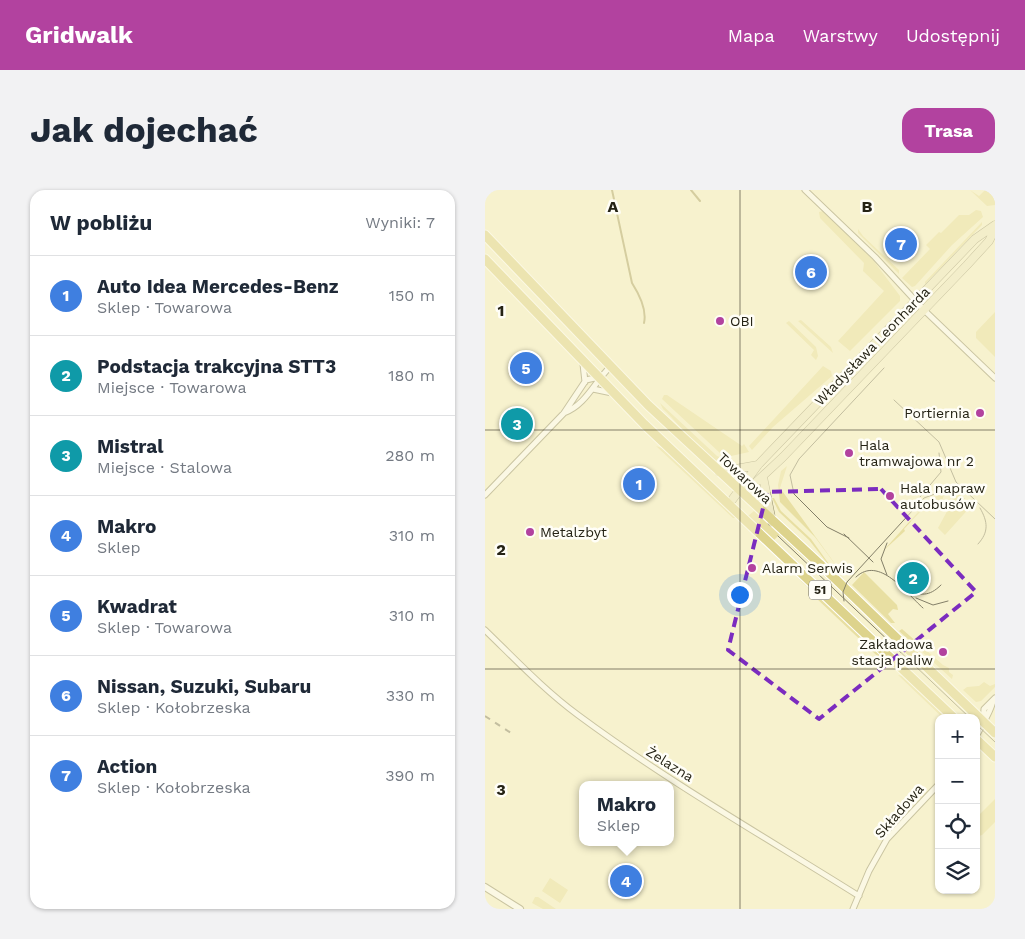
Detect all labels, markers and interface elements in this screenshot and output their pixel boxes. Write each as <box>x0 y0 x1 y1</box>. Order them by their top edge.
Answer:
text: Gridwalk <box>25 21 133 49</box>
text: Mapa <box>728 25 775 46</box>
text: Warstwy <box>803 25 878 46</box>
text: Udostępnij <box>906 25 1000 46</box>
button: Trasa <box>902 108 995 153</box>
text: Jak dojechać <box>30 109 258 151</box>
text: A <box>608 197 619 216</box>
text: B <box>862 197 873 216</box>
text: W pobliżu <box>50 210 152 235</box>
text: Wyniki: 7 <box>365 213 435 232</box>
pin: 7 <box>885 225 917 263</box>
pin: 6 <box>795 253 827 291</box>
text: Auto Idea Mercedes-Benz <box>97 275 339 298</box>
street label: Władysława Leonharda <box>811 283 933 409</box>
text: 1 <box>63 286 69 305</box>
text: 150 m <box>389 286 435 305</box>
text: Sklep · Towarowa <box>97 298 232 317</box>
text: 1 <box>498 301 504 320</box>
place label: OBI <box>730 313 754 329</box>
marker: OBI <box>714 315 726 327</box>
pin: 5 <box>510 349 542 387</box>
text: Podstacja trakcyjna STT3 <box>97 355 336 378</box>
text: 2 <box>61 366 71 385</box>
text: 180 m <box>388 366 435 385</box>
text: Miejsce · Towarowa <box>97 378 247 397</box>
pin: 3 <box>501 405 533 443</box>
place label: Portiernia <box>904 405 970 421</box>
marker: Portiernia <box>974 407 986 419</box>
text: Mistral <box>97 435 164 458</box>
place label: Hala tramwajowa nr 2 <box>859 437 974 469</box>
text: 3 <box>61 446 71 465</box>
text: 280 m <box>385 446 435 465</box>
marker: Hala tramwajowa nr 2 <box>843 447 855 459</box>
street label: Towarowa <box>715 449 775 507</box>
text: Miejsce · Stalowa <box>97 458 232 477</box>
pin: 1 <box>623 465 655 503</box>
place label: Hala napraw autobusów <box>900 480 985 512</box>
marker: Hala napraw autobusów <box>884 490 896 502</box>
text: Makro <box>97 515 157 538</box>
place label: Metalzbyt <box>540 524 607 540</box>
text: 4 <box>61 526 71 545</box>
text: 310 m <box>389 526 435 545</box>
marker: Metalzbyt <box>524 526 536 538</box>
text: Sklep <box>97 538 141 557</box>
text: 2 <box>496 540 506 559</box>
pin: 2 <box>897 559 929 597</box>
place label: Alarm Serwis <box>762 560 853 576</box>
marker: Alarm Serwis <box>746 562 758 574</box>
road number: 51 <box>809 580 831 600</box>
your location <box>727 582 753 608</box>
text: Kwadrat <box>97 595 177 618</box>
text: 5 <box>61 606 71 625</box>
text: 310 m <box>389 606 435 625</box>
text: Sklep · Towarowa <box>97 618 232 637</box>
place label: Zakładowa stacja paliw <box>851 636 933 668</box>
marker: Zakładowa stacja paliw <box>937 646 949 658</box>
text: Nissan, Suzuki, Subaru <box>97 675 311 698</box>
text: 6 <box>61 686 71 705</box>
text: 330 m <box>386 686 435 705</box>
text: Sklep · Kołobrzeska <box>97 698 251 717</box>
map controls <box>935 714 980 894</box>
button: + <box>935 714 980 759</box>
street label: Żelazna <box>643 743 697 785</box>
text: Action <box>97 755 157 778</box>
button: − <box>935 759 980 804</box>
text: 7 <box>61 766 71 785</box>
text: 390 m <box>385 766 435 785</box>
text: Sklep · Kołobrzeska <box>97 778 251 797</box>
text: 3 <box>496 780 506 799</box>
popup <box>579 781 674 846</box>
street label: Składowa <box>871 781 927 841</box>
text: Makro <box>597 793 656 816</box>
button: locate <box>935 804 980 849</box>
text: Sklep <box>597 816 640 835</box>
button: layers <box>935 849 980 894</box>
pin: 4 <box>610 862 642 900</box>

